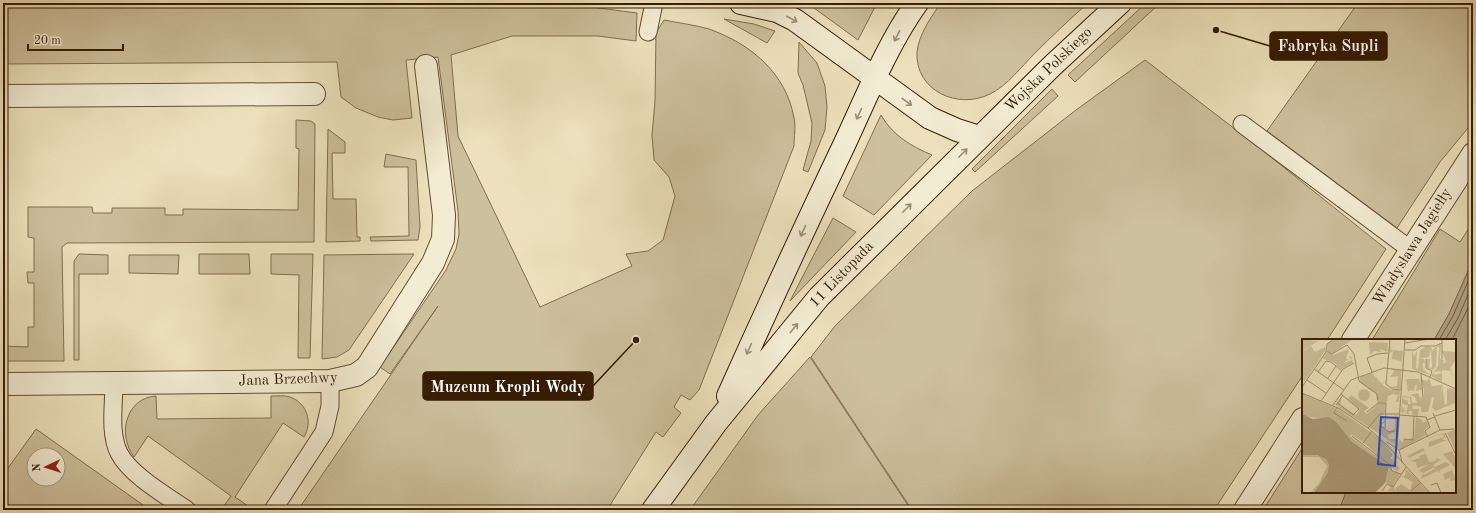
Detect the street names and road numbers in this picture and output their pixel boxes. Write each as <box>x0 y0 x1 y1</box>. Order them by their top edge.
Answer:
street label: Wojska Polskiego <box>1003 25 1095 115</box>
street label: Władysława Jagiełły <box>1371 186 1455 308</box>
street label: 11 Listopada <box>807 239 877 311</box>
street label: Jana Brzechwy <box>238 371 338 389</box>

